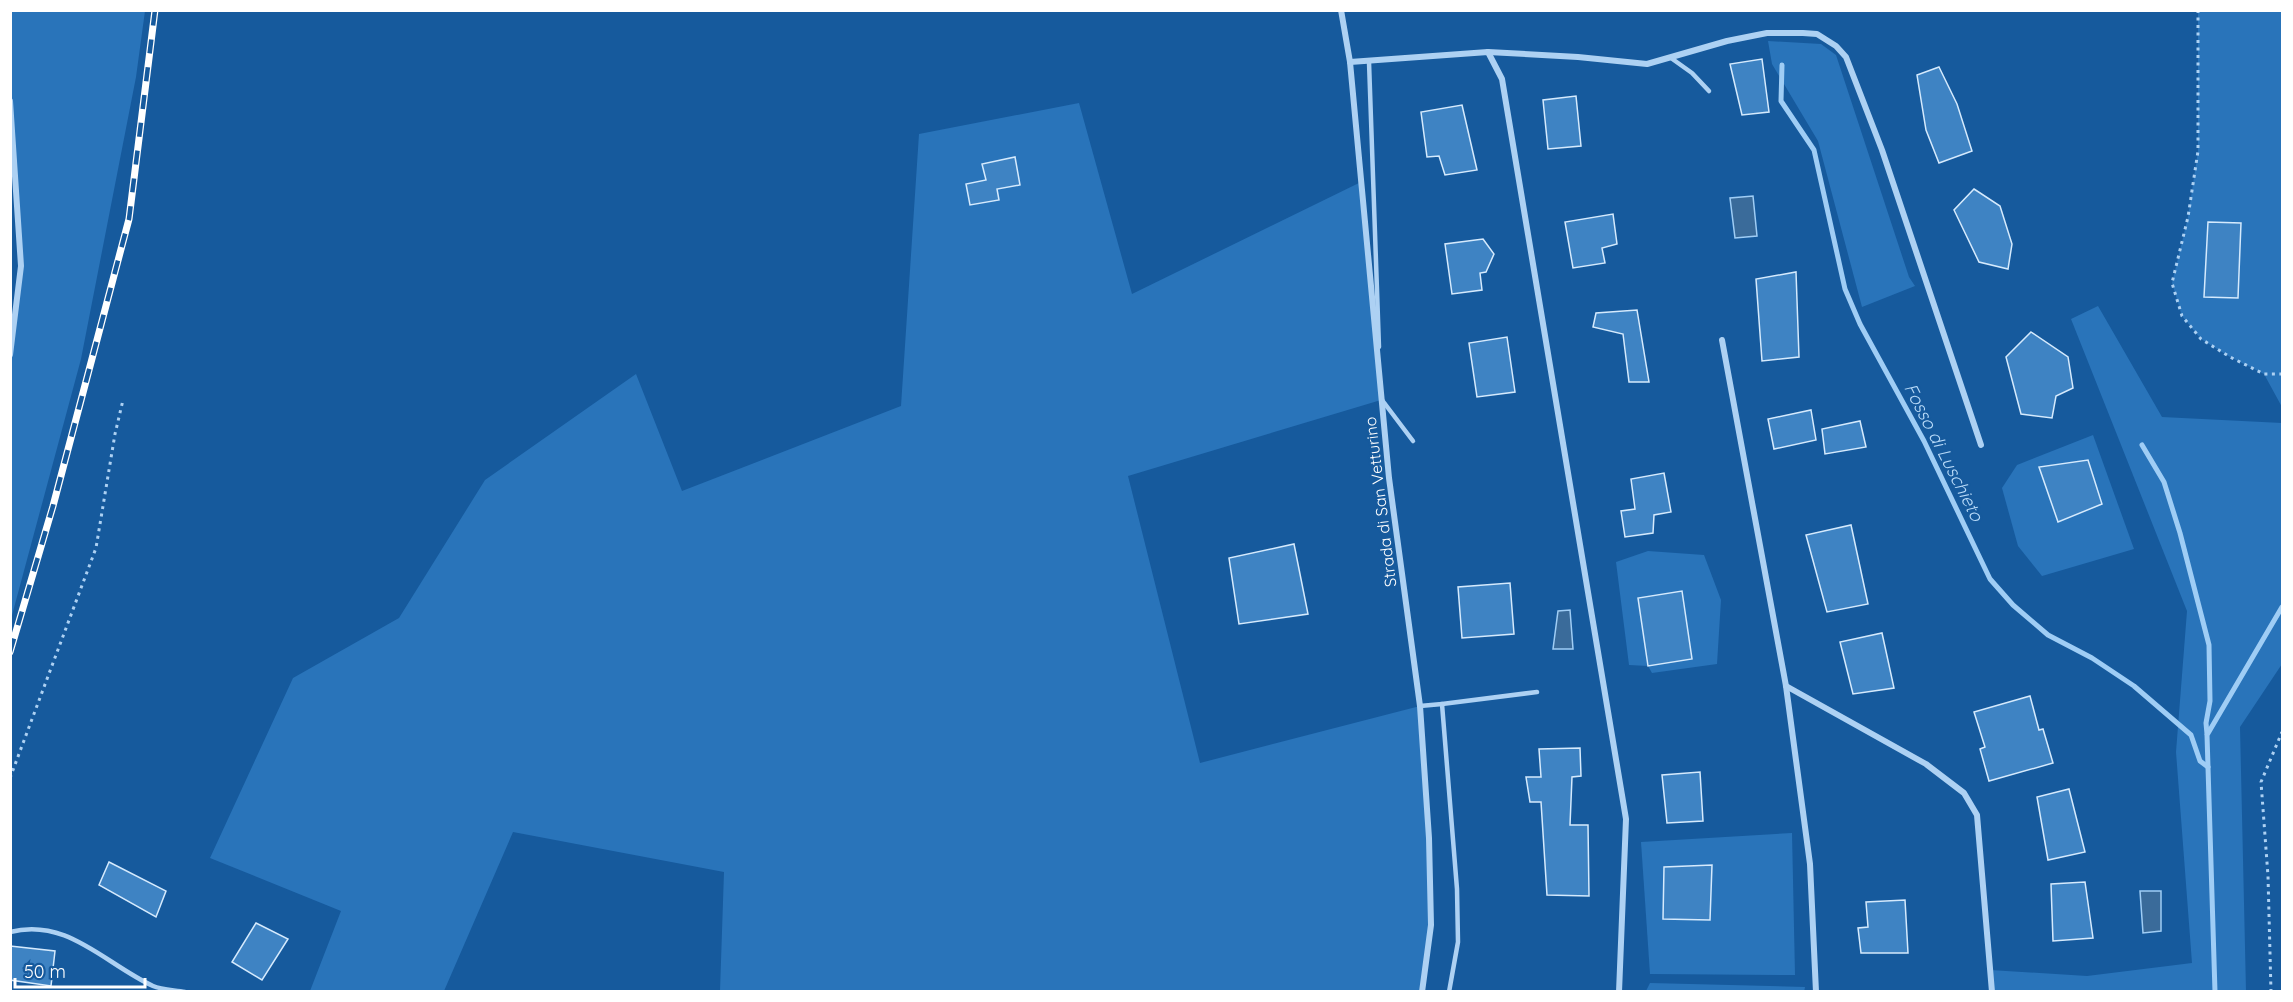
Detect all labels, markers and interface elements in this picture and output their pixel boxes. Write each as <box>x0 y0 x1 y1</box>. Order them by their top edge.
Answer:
water label: Fosso di Luschieto <box>1899 379 1989 526</box>
street label: Strada di San Vetturino <box>1360 416 1400 588</box>
scale bar <box>15 951 146 989</box>
text: 50 m <box>24 960 66 983</box>

